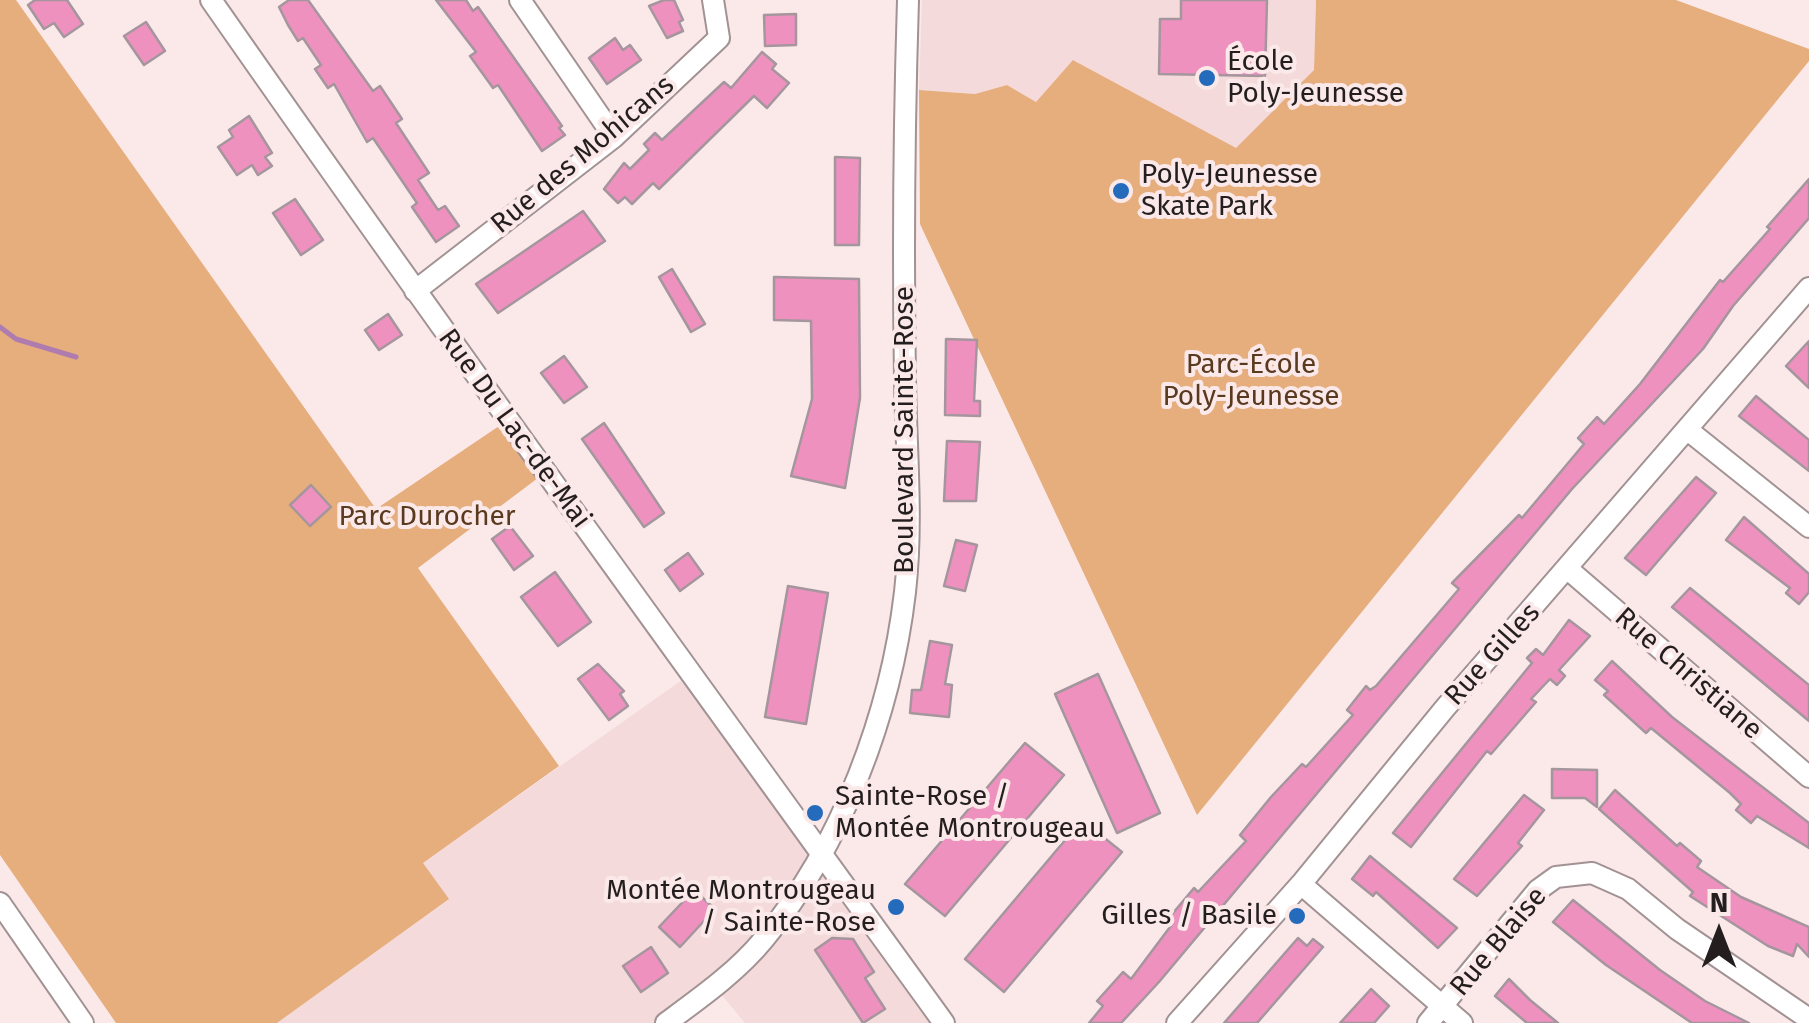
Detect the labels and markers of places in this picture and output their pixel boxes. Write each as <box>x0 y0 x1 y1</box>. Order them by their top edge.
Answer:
place label: École Poly-Jeunesse <box>1227 45 1404 111</box>
marker: École Poly-Jeunesse <box>1196 67 1218 89</box>
place label: Poly-Jeunesse Skate Park <box>1141 158 1318 224</box>
marker: Poly-Jeunesse Skate Park <box>1110 180 1132 202</box>
place label: Sainte-Rose / Montée Montrougeau <box>835 780 1105 846</box>
marker: Sainte-Rose / Montée Montrougeau <box>804 802 826 824</box>
place label: Montée Montrougeau / Sainte-Rose <box>606 874 876 940</box>
marker: Montée Montrougeau / Sainte-Rose <box>885 896 907 918</box>
place label: Gilles / Basile <box>1101 899 1277 933</box>
marker: Gilles / Basile <box>1286 905 1308 927</box>

